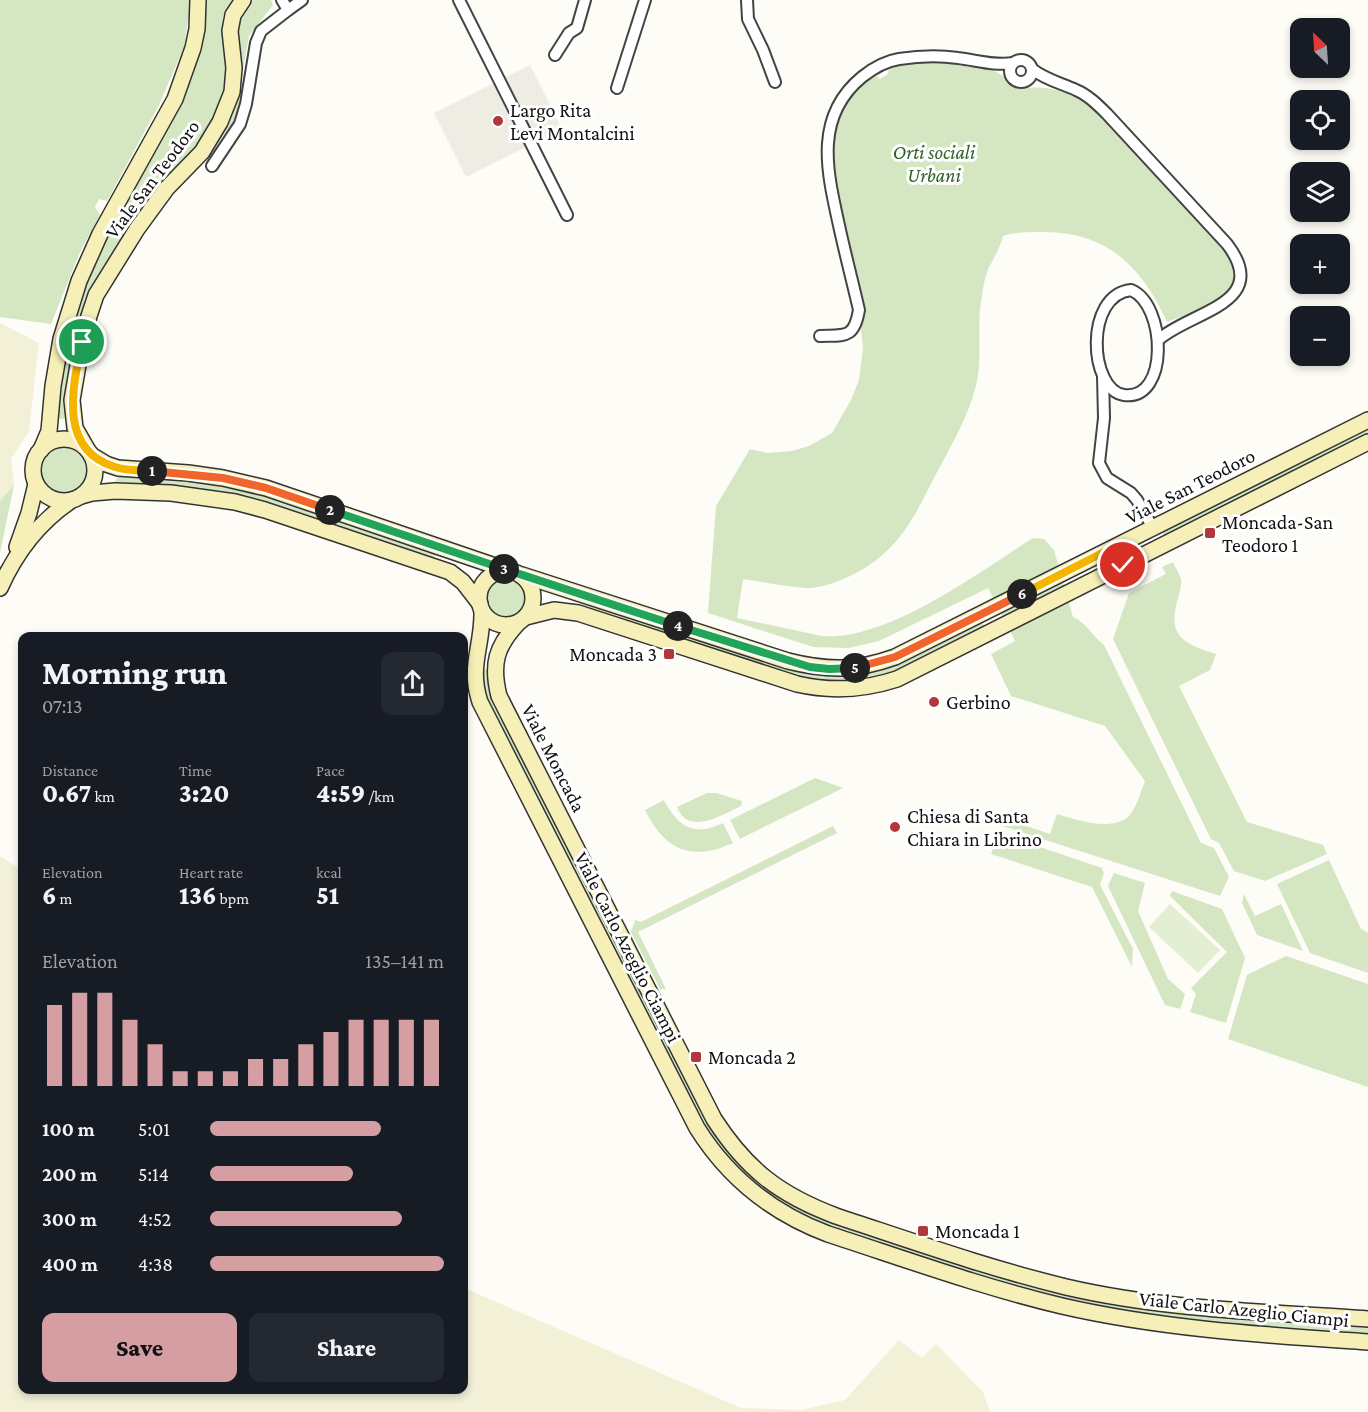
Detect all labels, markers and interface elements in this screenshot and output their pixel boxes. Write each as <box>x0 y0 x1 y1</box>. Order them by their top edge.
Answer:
north arrow <box>1290 18 1350 78</box>
map controls <box>1290 18 1350 366</box>
button: locate <box>1290 90 1350 150</box>
place label: Largo Rita Levi Montalcini <box>510 99 635 144</box>
marker: Largo Rita Levi Montalcini <box>491 114 505 128</box>
street label: Viale San Teodoro <box>100 115 204 242</box>
park label: Orti sociali Urbani <box>893 141 976 186</box>
button: layers <box>1290 162 1350 222</box>
button: + <box>1290 234 1350 294</box>
button: − <box>1290 306 1350 366</box>
pin <box>56 316 107 367</box>
icon: arrive <box>65 325 98 358</box>
street label: Viale San Teodoro <box>1122 444 1258 528</box>
pin: 1 <box>137 456 167 486</box>
text: 1 <box>149 462 155 479</box>
pin: 2 <box>315 495 345 525</box>
text: 2 <box>326 501 334 518</box>
place label: Moncada-San Teodoro 1 <box>1222 511 1334 556</box>
marker: Moncada-San Teodoro 1 <box>1203 526 1217 540</box>
pin <box>1097 539 1148 590</box>
icon: check <box>1106 548 1139 581</box>
pin: 3 <box>489 554 519 584</box>
text: 3 <box>500 560 508 577</box>
pin: 6 <box>1007 579 1037 609</box>
text: 6 <box>1018 585 1026 602</box>
pin: 4 <box>663 611 693 641</box>
text: 4 <box>674 617 682 634</box>
place label: Moncada 3 <box>569 643 657 665</box>
marker: Moncada 3 <box>662 647 676 661</box>
button: share <box>381 652 444 715</box>
pin: 5 <box>840 653 870 683</box>
text: Morning run <box>42 654 227 691</box>
text: 5 <box>851 659 859 676</box>
place label: Gerbino <box>946 691 1011 713</box>
text: 07:13 <box>42 695 82 717</box>
marker: Gerbino <box>927 695 941 709</box>
street label: Viale Moncada <box>517 700 591 816</box>
text: Distance <box>42 762 98 779</box>
text: Time <box>179 762 212 779</box>
text: Pace <box>316 762 345 779</box>
text: 0.67 <box>42 779 91 808</box>
text: 3:20 <box>179 779 229 808</box>
text: 4:59 <box>316 779 365 808</box>
text: km <box>91 788 115 805</box>
text: /km <box>365 788 395 805</box>
place label: Chiesa di Santa Chiara in Librino <box>907 805 1042 850</box>
marker: Chiesa di Santa Chiara in Librino <box>888 820 902 834</box>
street label: Viale Carlo Azeglio Ciampi <box>569 848 686 1046</box>
text: Elevation <box>42 864 103 881</box>
text: Heart rate <box>179 864 243 881</box>
text: kcal <box>316 864 342 881</box>
text: 6 <box>42 881 57 910</box>
text: 136 <box>179 881 217 910</box>
text: 51 <box>316 881 339 910</box>
text: m <box>57 890 72 907</box>
text: bpm <box>217 890 249 907</box>
text: Elevation <box>42 950 118 972</box>
text: 135–141 m <box>365 950 444 972</box>
place label: Moncada 2 <box>708 1046 796 1068</box>
marker: Moncada 2 <box>689 1050 703 1064</box>
text: 100 m <box>42 1118 95 1140</box>
text: 5:01 <box>138 1118 170 1140</box>
text: 200 m <box>42 1163 97 1185</box>
text: 5:14 <box>138 1163 169 1185</box>
text: 300 m <box>42 1208 97 1230</box>
text: 4:52 <box>138 1208 171 1230</box>
place label: Moncada 1 <box>935 1220 1020 1242</box>
marker: Moncada 1 <box>916 1224 930 1238</box>
text: 400 m <box>42 1253 98 1275</box>
text: 4:38 <box>138 1253 173 1275</box>
street label: Viale Carlo Azeglio Ciampi <box>1138 1287 1350 1332</box>
button: Save <box>42 1313 237 1382</box>
button: Share <box>249 1313 444 1382</box>

